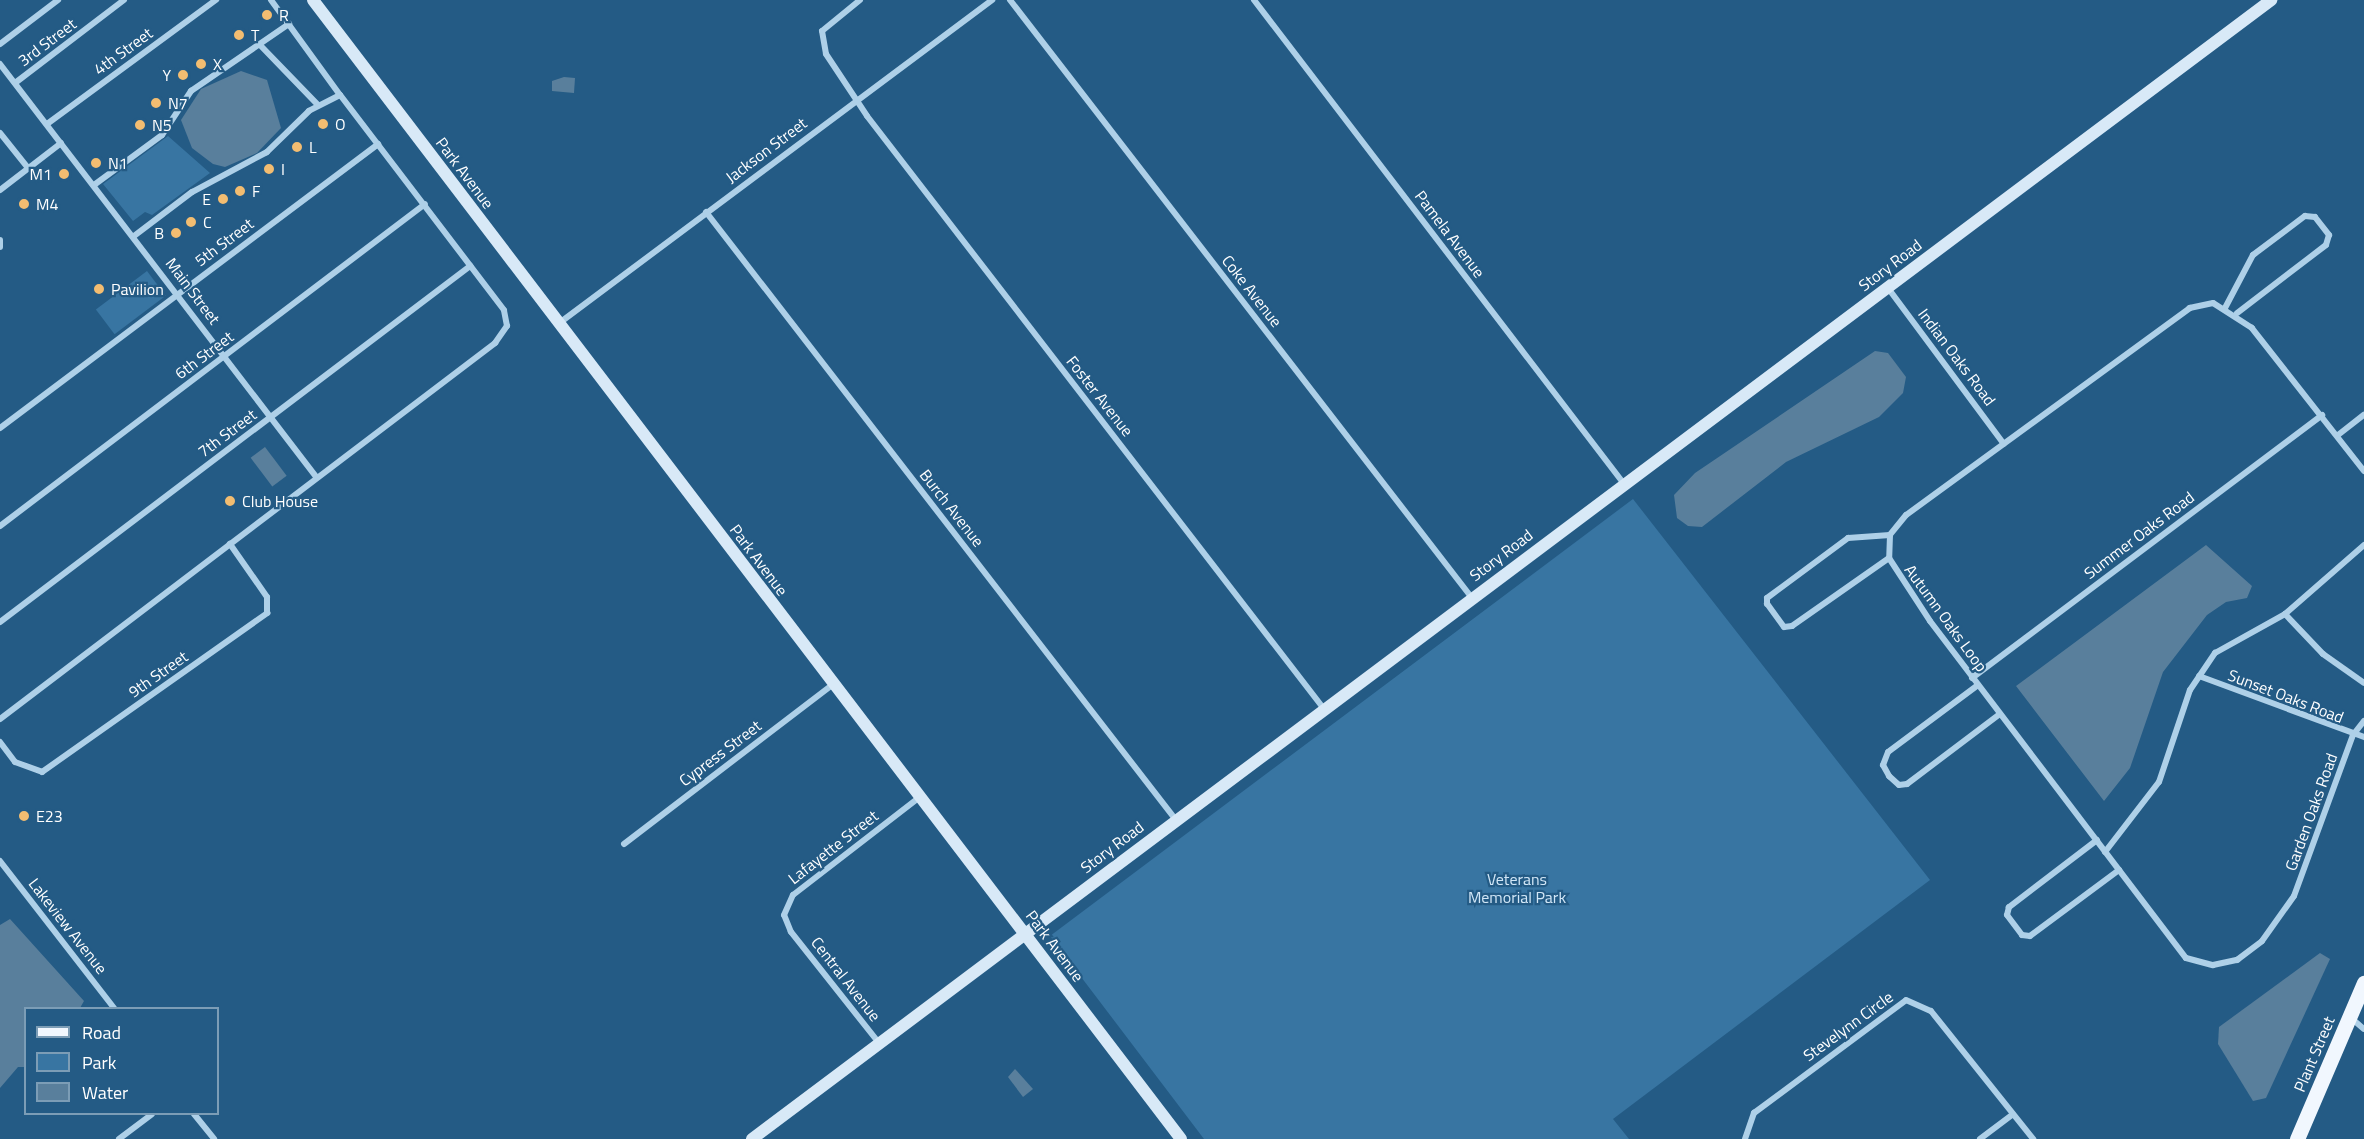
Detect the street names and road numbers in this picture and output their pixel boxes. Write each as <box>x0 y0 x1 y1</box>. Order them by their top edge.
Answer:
street label: 3rd Street <box>14 14 80 70</box>
street label: 4th Street <box>90 23 156 79</box>
street label: Jackson Street <box>722 113 810 187</box>
street label: Park Avenue <box>432 134 498 212</box>
street label: Pamela Avenue <box>1411 187 1489 281</box>
street label: 5th Street <box>191 214 257 270</box>
street label: Story Road <box>1855 235 1925 295</box>
street label: Coke Avenue <box>1218 251 1286 331</box>
street label: Main Street <box>162 254 224 328</box>
street label: Indian Oaks Road <box>1914 305 2000 409</box>
street label: 6th Street <box>171 327 237 383</box>
street label: Foster Avenue <box>1063 352 1137 440</box>
street label: 7th Street <box>194 405 260 461</box>
street label: Burch Avenue <box>916 466 988 550</box>
street label: Summer Oaks Road <box>2080 487 2198 583</box>
street label: Park Avenue <box>726 521 792 599</box>
street label: Story Road <box>1466 525 1536 585</box>
street label: Autumn Oaks Loop <box>1901 561 1991 675</box>
street label: 9th Street <box>125 647 191 701</box>
street label: Sunset Oaks Road <box>2226 665 2346 727</box>
street label: Cypress Street <box>675 716 765 790</box>
street label: Garden Oaks Road <box>2281 751 2341 873</box>
street label: Lafayette Street <box>784 806 882 888</box>
street label: Story Road <box>1077 817 1147 877</box>
street label: Lakeview Avenue <box>25 874 111 978</box>
street label: Park Avenue <box>1022 907 1088 985</box>
street label: Central Avenue <box>807 933 885 1025</box>
street label: Stevelynn Circle <box>1799 987 1897 1065</box>
street label: Plant Street <box>2290 1013 2338 1095</box>

